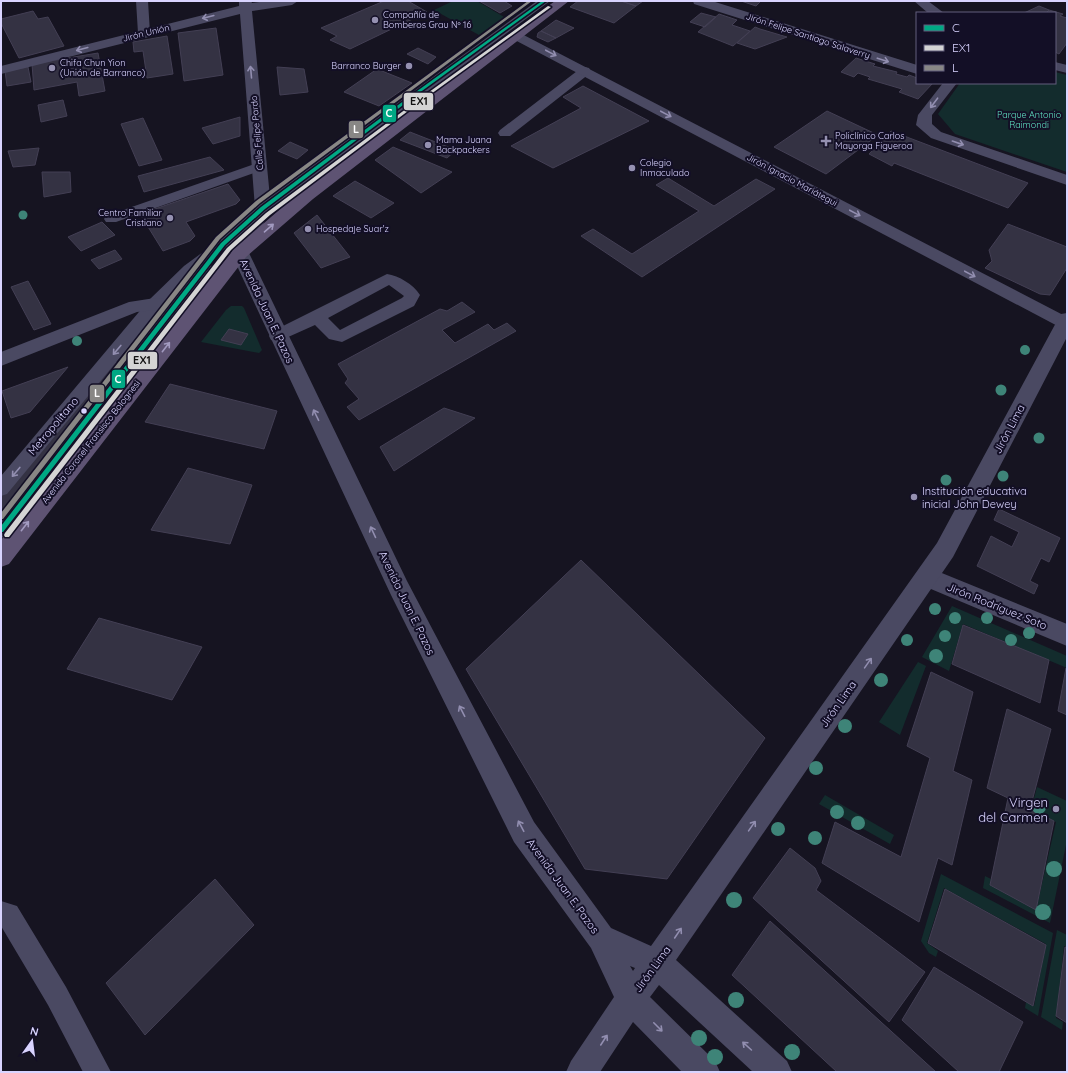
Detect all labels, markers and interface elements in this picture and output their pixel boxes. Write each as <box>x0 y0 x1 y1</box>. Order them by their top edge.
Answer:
place label: Compañía de Bomberos Grau Nº 16 <box>383 9 471 30</box>
street label: Jirón Felipe Santiago Salaverry <box>745 10 872 61</box>
legend <box>916 12 1056 84</box>
one-way arrow <box>201 14 214 21</box>
marker: Compañía de Bomberos Grau Nº 16 <box>370 15 380 25</box>
text: C <box>952 20 960 35</box>
street label: Jirón Unión <box>121 21 170 44</box>
text: EX1 <box>952 40 971 55</box>
one-way arrow <box>76 46 89 54</box>
one-way arrow <box>545 50 557 57</box>
one-way arrow <box>876 56 888 64</box>
place label: Chifa Chun Yion (Unión de Barranco) <box>60 57 145 78</box>
place label: Barranco Burger <box>331 60 402 71</box>
text: L <box>952 60 959 75</box>
marker: Barranco Burger <box>404 61 414 71</box>
marker: Chifa Chun Yion (Unión de Barranco) <box>47 63 57 73</box>
one-way arrow <box>248 66 255 79</box>
line badge: EX1 <box>403 92 434 111</box>
text: EX1 <box>410 94 428 108</box>
street label: Calle Felipe Pardo <box>248 95 265 171</box>
one-way arrow <box>930 98 939 109</box>
line badge: C <box>382 104 397 123</box>
text: C <box>386 106 393 120</box>
park label: Parque Antonio Raimondi <box>997 109 1061 130</box>
one-way arrow <box>660 110 672 118</box>
line badge: L <box>348 120 364 139</box>
text: L <box>353 122 359 136</box>
place label: Policlínico Carlos Mayorga Figueroa <box>835 130 912 151</box>
place label: Mama Juana Backpackers <box>436 134 491 155</box>
marker: Policlínico Carlos Mayorga Figueroa <box>820 135 832 147</box>
one-way arrow <box>952 139 964 147</box>
marker: Mama Juana Backpackers <box>423 140 433 150</box>
street label: Jirón Ignacio Mariátegui <box>745 151 839 208</box>
place label: Colegio Inmaculado <box>640 157 689 178</box>
marker: Colegio Inmaculado <box>627 163 637 173</box>
place label: Centro Familiar Cristiano <box>98 207 163 228</box>
one-way arrow <box>849 210 861 218</box>
marker: Centro Familiar Cristiano <box>165 213 175 223</box>
one-way arrow <box>264 223 274 232</box>
place label: Hospedaje Suar'z <box>316 223 389 234</box>
marker: Hospedaje Suar'z <box>303 224 313 234</box>
street label: Avenida Juan E. Pazos <box>237 256 297 366</box>
one-way arrow <box>964 271 976 278</box>
one-way arrow <box>161 341 170 352</box>
one-way arrow <box>112 345 121 355</box>
line badge: EX1 <box>127 351 158 370</box>
text: EX1 <box>133 353 151 367</box>
line badge: C <box>111 369 126 389</box>
street label: Avenida Coronel Fransisco Bolognesi <box>40 378 142 506</box>
line badge: L <box>89 384 105 403</box>
text: L <box>94 386 100 400</box>
street label: Metropolitano <box>25 394 81 458</box>
street label: Jirón Lima <box>990 402 1028 456</box>
unlabelled marker <box>79 406 89 416</box>
one-way arrow <box>312 409 319 421</box>
one-way arrow <box>11 466 20 477</box>
place label: Institución educativa inicial John Dewey <box>922 484 1027 511</box>
marker: Institución educativa inicial John Dewey <box>909 492 919 502</box>
one-way arrow <box>21 521 29 532</box>
one-way arrow <box>369 526 376 538</box>
street label: Avenida Juan E. Pazos <box>376 549 438 657</box>
street label: Jirón Rodríguez Soto <box>945 580 1049 633</box>
one-way arrow <box>864 658 872 669</box>
street label: Jirón Lima <box>817 678 859 730</box>
one-way arrow <box>458 705 465 717</box>
place label: Virgen del Carmen <box>978 794 1048 825</box>
marker: Virgen del Carmen <box>1051 804 1061 814</box>
one-way arrow <box>517 821 524 833</box>
one-way arrow <box>748 821 756 832</box>
street label: Avenida Juan E. Pazos <box>524 836 602 936</box>
one-way arrow <box>674 928 682 939</box>
street label: Jirón Lima <box>631 943 673 995</box>
north arrow <box>12 1021 52 1061</box>
one-way arrow <box>653 1022 663 1032</box>
text: N <box>29 1024 40 1039</box>
one-way arrow <box>601 1034 609 1046</box>
one-way arrow <box>742 1041 752 1050</box>

